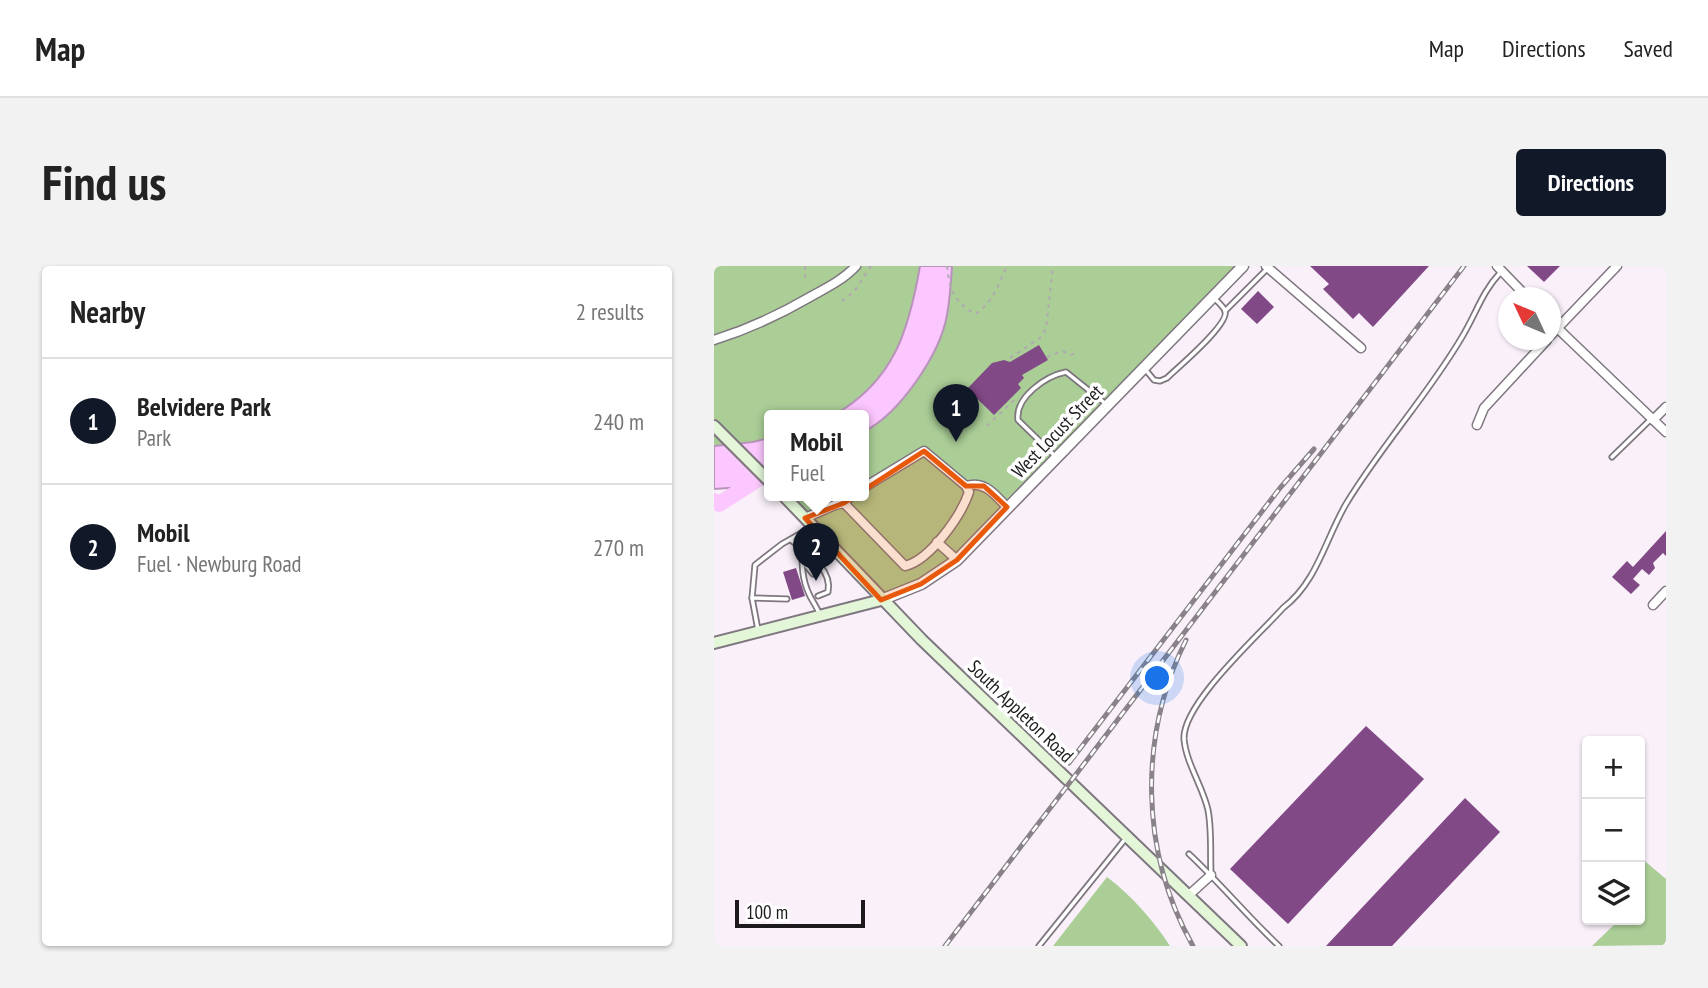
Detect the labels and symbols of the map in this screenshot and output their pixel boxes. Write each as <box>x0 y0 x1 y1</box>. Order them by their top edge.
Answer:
north arrow <box>1498 287 1561 350</box>
street label: West Locust Street <box>1006 379 1108 483</box>
pin: 1 <box>933 384 979 442</box>
pin: 2 <box>793 523 839 581</box>
street label: South Appleton Road <box>963 655 1079 767</box>
your location <box>1140 661 1174 695</box>
scale bar <box>735 897 864 929</box>

